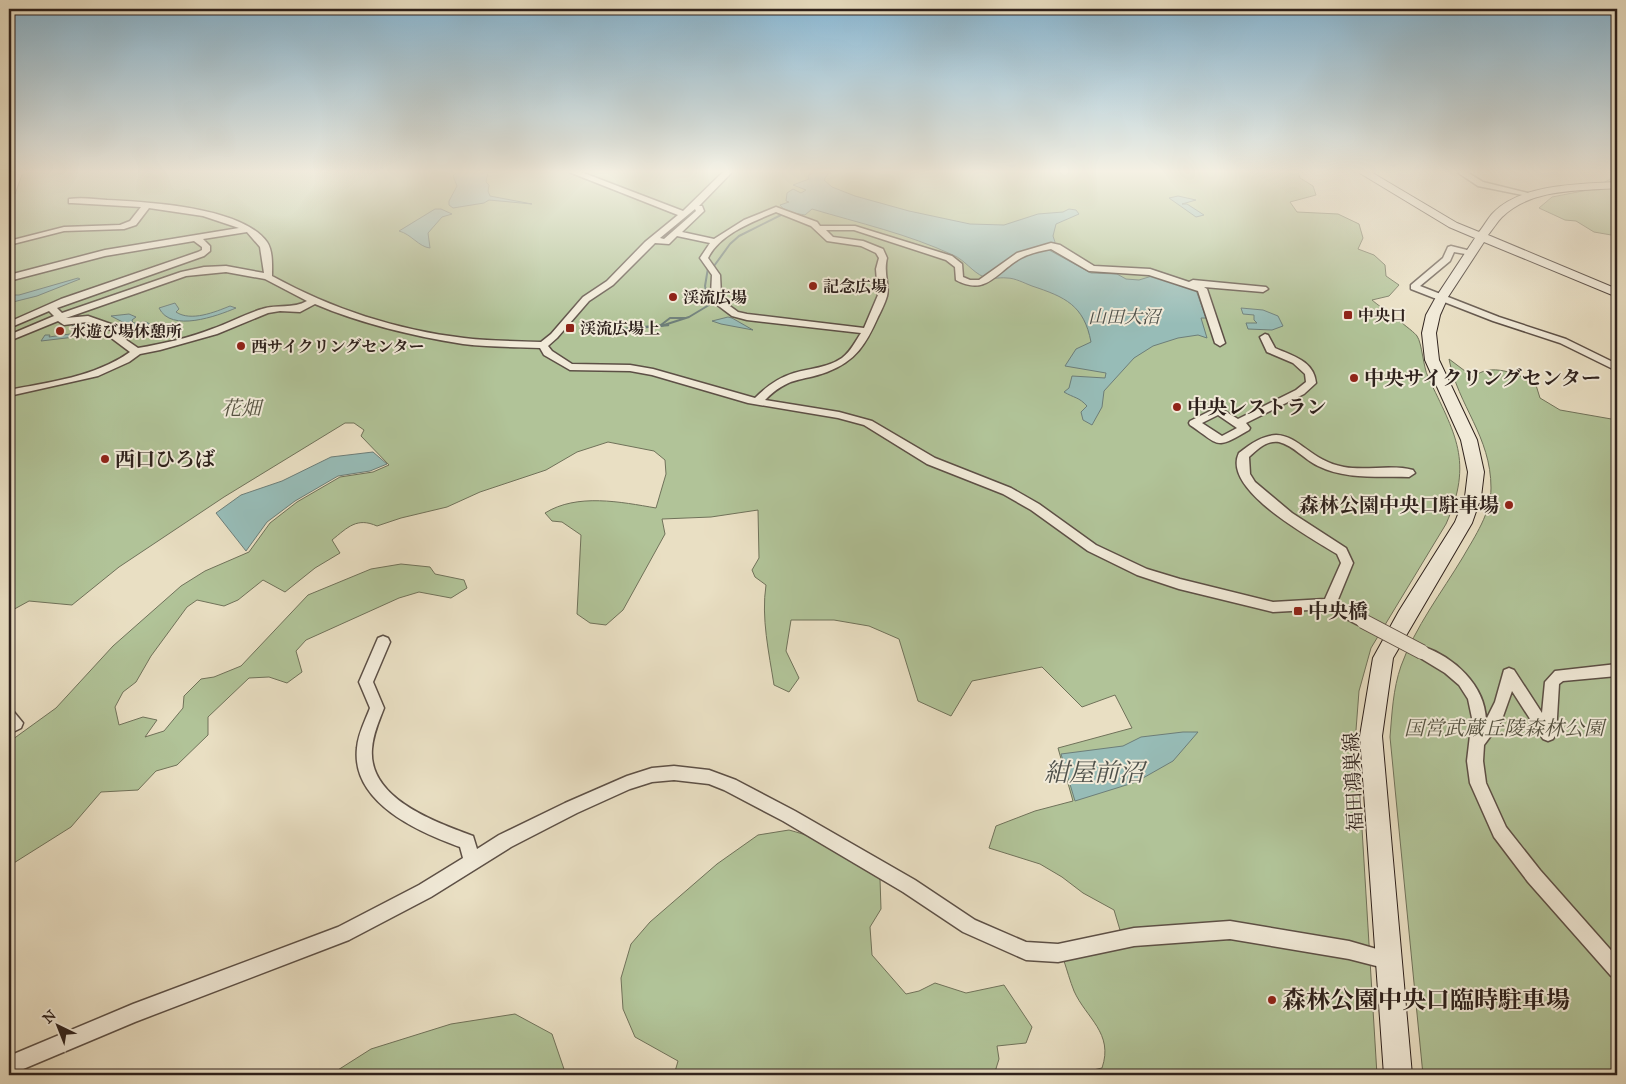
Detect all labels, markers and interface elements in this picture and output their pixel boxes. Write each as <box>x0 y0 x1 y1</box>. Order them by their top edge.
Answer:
place label: 記念広場 <box>823 277 887 296</box>
marker: 記念広場 <box>807 280 819 292</box>
place label: 渓流広場 <box>683 288 747 307</box>
marker: 渓流広場 <box>667 291 679 303</box>
water label: 山田大沼 <box>1088 306 1163 328</box>
place label: 中央口 <box>1358 306 1406 325</box>
marker: 中央口 <box>1342 309 1354 321</box>
place label: 渓流広場上 <box>580 319 660 338</box>
place label: 水遊び場休憩所 <box>70 322 182 341</box>
marker: 渓流広場上 <box>564 322 576 334</box>
marker: 水遊び場休憩所 <box>54 325 66 337</box>
place label: 西サイクリングセンター <box>251 337 425 356</box>
marker: 西サイクリングセンター <box>235 340 247 352</box>
place label: 中央サイクリングセンター <box>1364 366 1601 390</box>
marker: 中央サイクリングセンター <box>1348 372 1360 384</box>
place label: 中央レストラン <box>1187 395 1326 419</box>
park label: 花畑 <box>221 396 264 420</box>
marker: 中央レストラン <box>1171 401 1183 413</box>
place label: 西口ひろば <box>115 447 215 471</box>
marker: 西口ひろば <box>99 453 111 465</box>
place label: 森林公園中央口駐車場 <box>1299 493 1499 517</box>
marker: 森林公園中央口駐車場 <box>1503 499 1515 511</box>
place label: 中央橋 <box>1308 599 1368 623</box>
marker: 中央橋 <box>1292 605 1304 617</box>
park label: 国営武蔵丘陵森林公園 <box>1404 716 1607 740</box>
street label: 福田鴻巣線 <box>1338 731 1368 833</box>
water label: 紺屋前沼 <box>1044 757 1148 788</box>
place label: 森林公園中央口臨時駐車場 <box>1282 985 1570 1015</box>
marker: 森林公園中央口臨時駐車場 <box>1266 994 1278 1006</box>
north arrow <box>32 1002 82 1052</box>
text: N <box>39 1007 60 1027</box>

